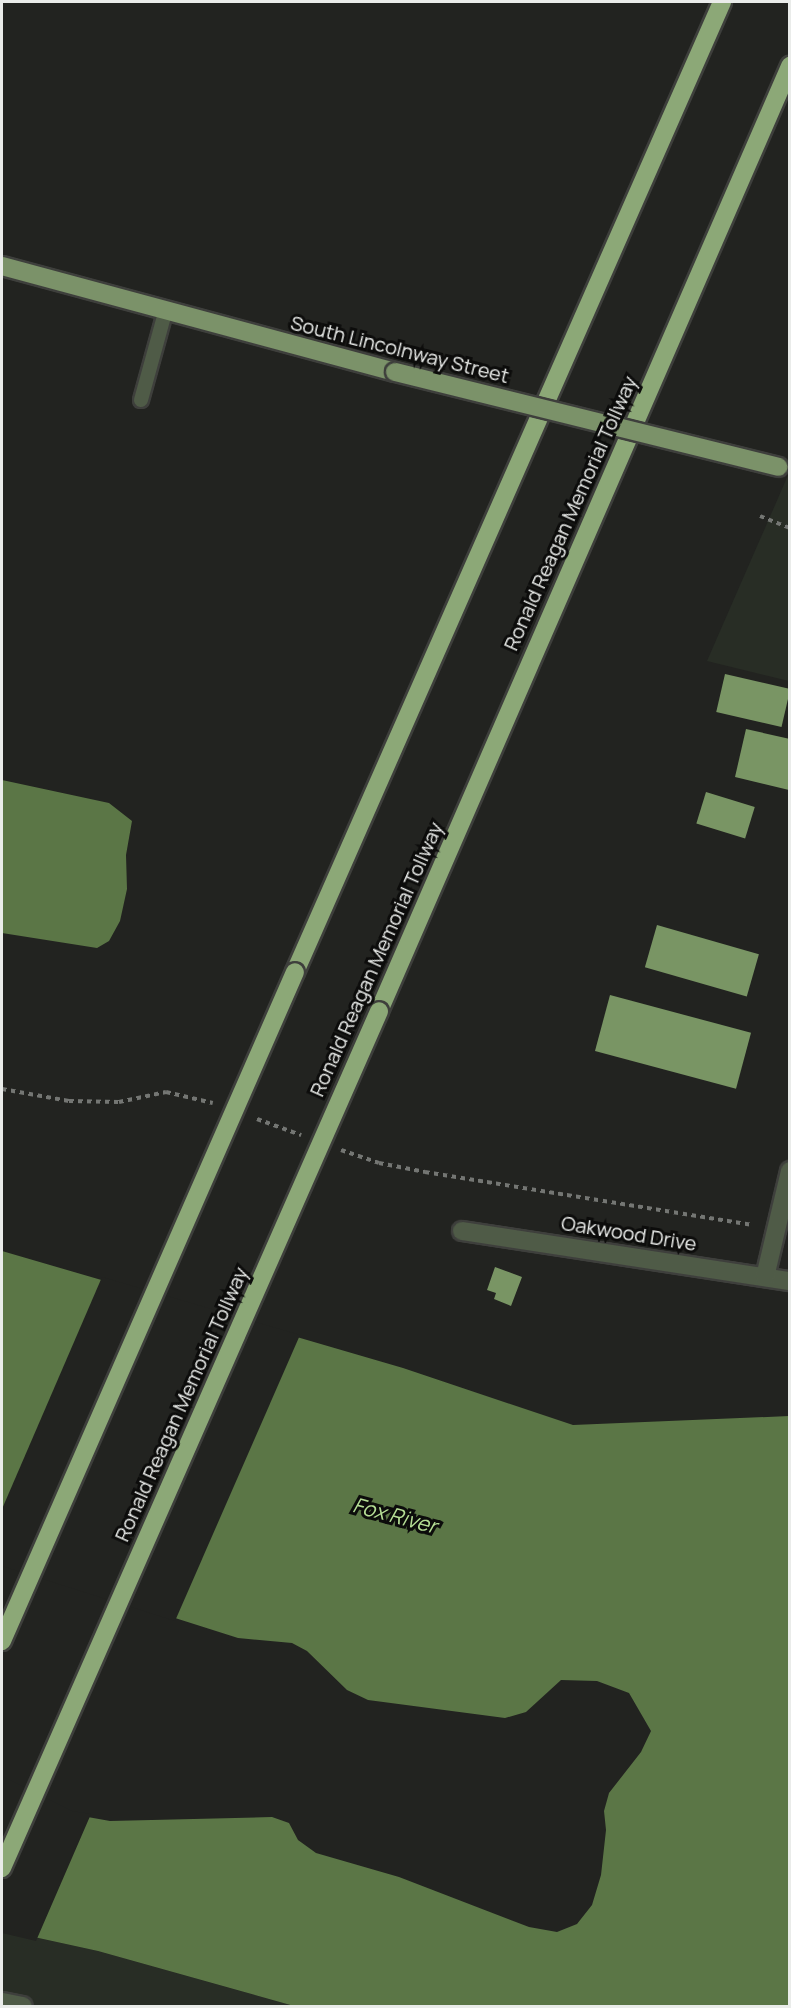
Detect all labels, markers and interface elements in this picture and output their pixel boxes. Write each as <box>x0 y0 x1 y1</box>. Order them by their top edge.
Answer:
street label: South Lincolnway Street <box>288 310 512 388</box>
street label: Ronald Reagan Memorial Tollway <box>498 372 642 654</box>
street label: Ronald Reagan Memorial Tollway <box>304 818 448 1100</box>
street label: Oakwood Drive <box>560 1210 698 1256</box>
street label: Ronald Reagan Memorial Tollway <box>109 1263 253 1545</box>
water label: Fox River <box>350 1492 440 1538</box>

